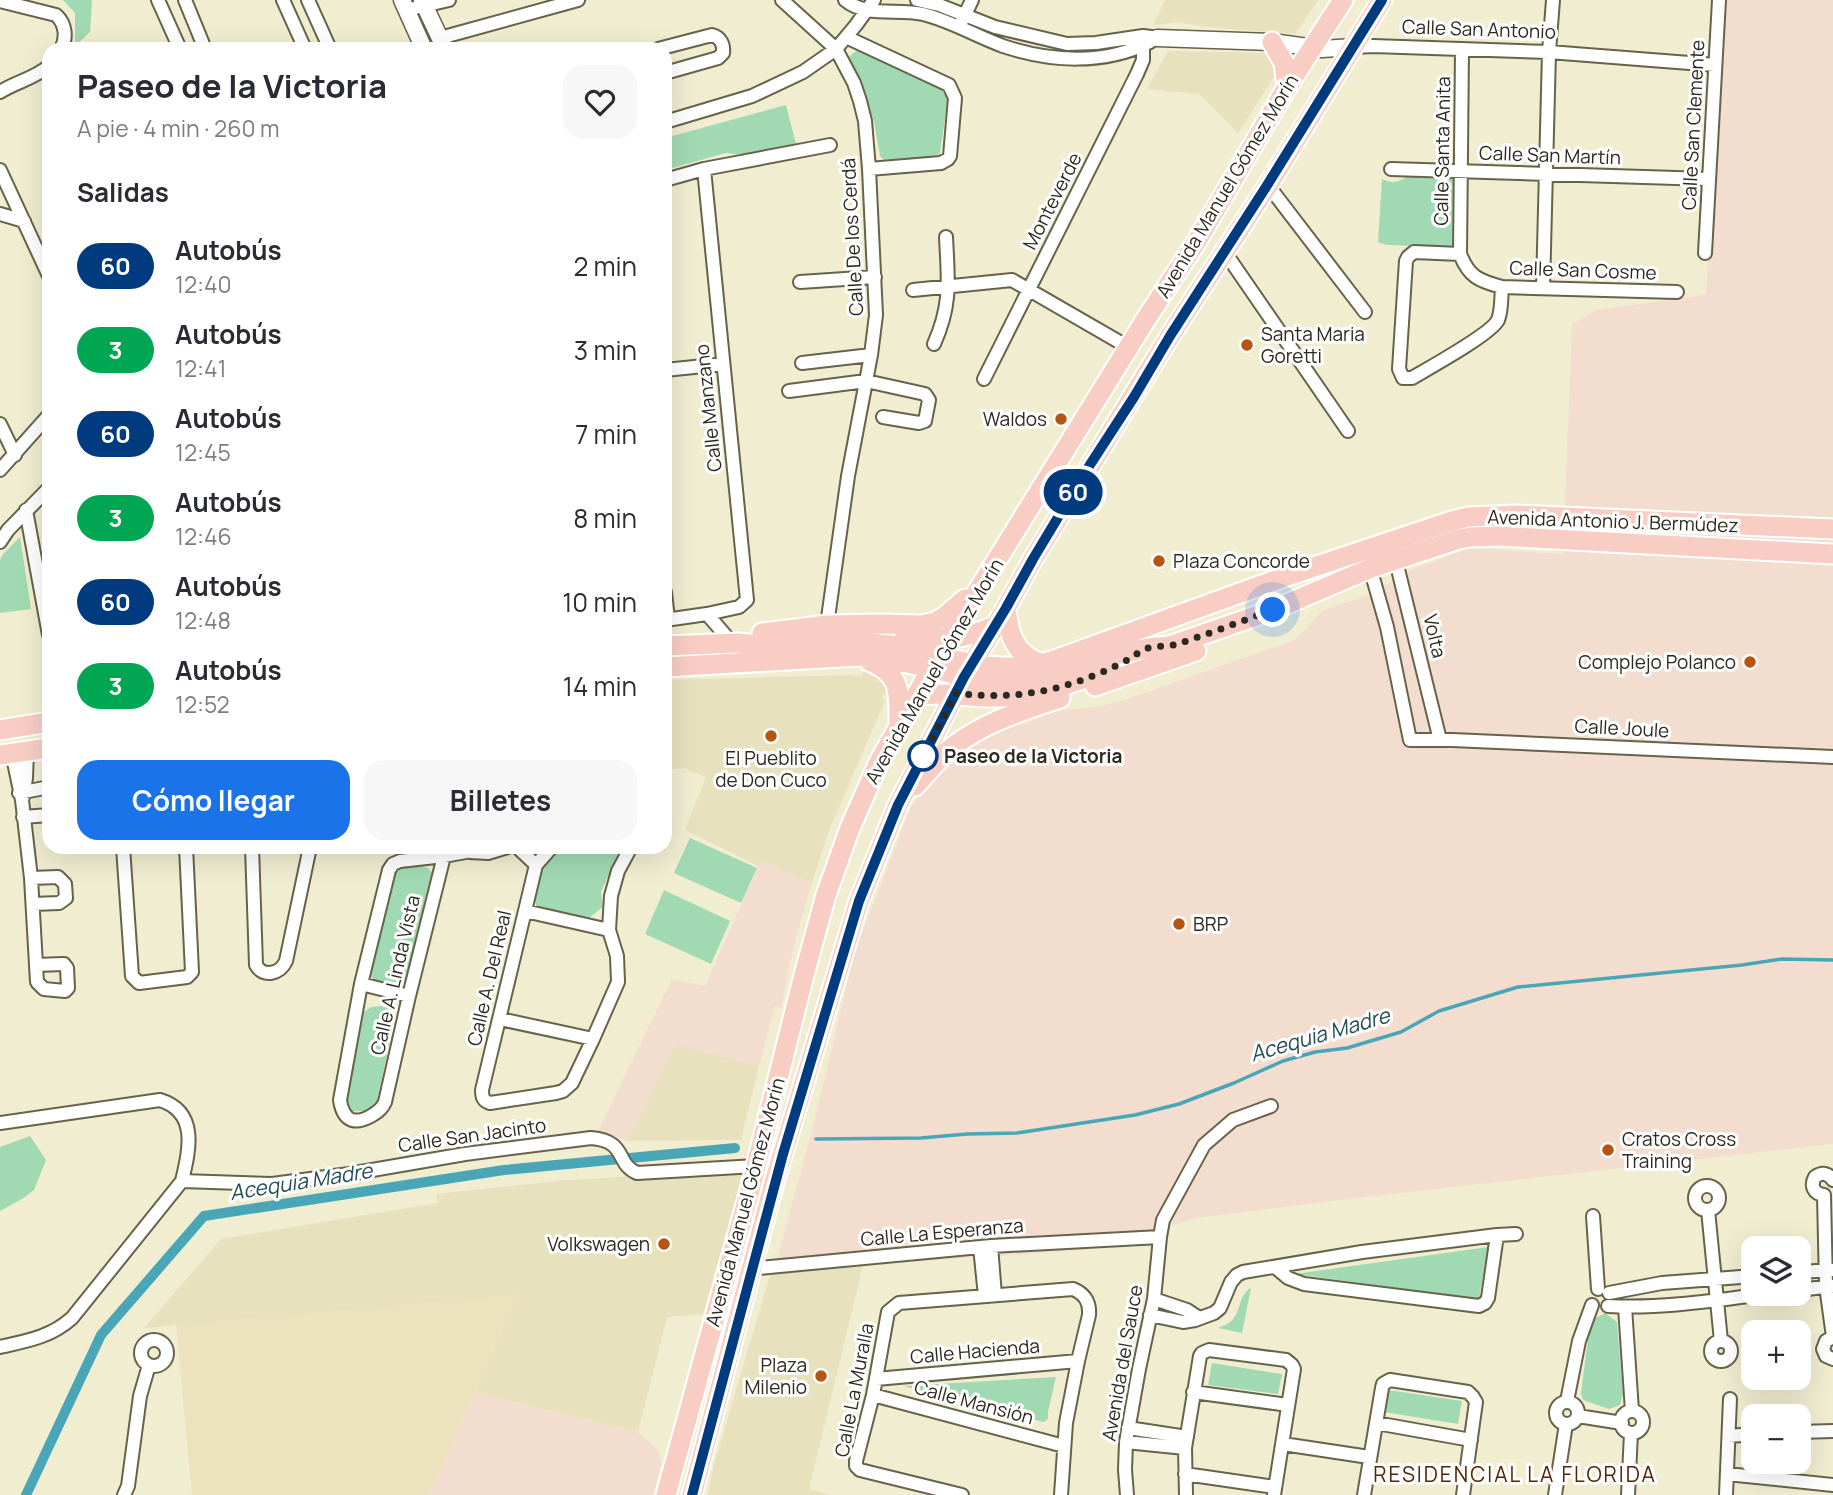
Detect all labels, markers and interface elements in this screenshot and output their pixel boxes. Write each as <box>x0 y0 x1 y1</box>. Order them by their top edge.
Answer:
street label: Calle San Antonio <box>1402 13 1556 45</box>
street label: Calle San Clemente <box>1676 39 1710 211</box>
text: Paseo de la Victoria <box>77 63 387 108</box>
button: heart <box>563 65 637 139</box>
street label: Avenida Manuel Gómez Morín <box>1150 69 1304 303</box>
street label: Calle Santa Anita <box>1428 76 1456 226</box>
text: A pie · 4 min · 260 m <box>77 112 280 144</box>
street label: Calle San Martín <box>1479 140 1621 170</box>
street label: Monteverde <box>1016 148 1088 254</box>
street label: Calle De los Cerdá <box>835 157 869 317</box>
text: Salidas <box>77 174 169 210</box>
text: Autobús <box>175 232 282 268</box>
text: 2 min <box>573 248 637 284</box>
text: 60 <box>100 249 131 282</box>
street label: Calle San Cosme <box>1509 254 1657 286</box>
text: 12:40 <box>175 268 232 300</box>
text: Autobús <box>175 316 282 352</box>
place label: Santa Maria Goretti <box>1261 321 1365 369</box>
text: 3 min <box>574 332 637 368</box>
text: 3 <box>109 333 122 366</box>
marker: Santa Maria Goretti <box>1239 337 1255 353</box>
street label: Calle Manzano <box>688 343 728 473</box>
text: 12:41 <box>175 352 227 384</box>
text: Autobús <box>175 400 282 436</box>
place label: Waldos <box>983 406 1047 432</box>
marker: Waldos <box>1053 411 1069 427</box>
text: 7 min <box>575 416 637 452</box>
text: 60 <box>100 417 131 450</box>
text: 12:45 <box>175 436 231 468</box>
line badge: 60 <box>1042 469 1104 515</box>
text: 60 <box>1058 475 1088 508</box>
text: Autobús <box>175 484 282 520</box>
text: 8 min <box>573 500 637 536</box>
text: 3 <box>109 501 122 534</box>
street label: Avenida Antonio J. Bermúdez <box>1487 504 1739 538</box>
text: 12:46 <box>175 520 232 552</box>
place label: Plaza Concorde <box>1173 548 1310 574</box>
street label: Avenida Manuel Gómez Morín <box>859 553 1009 789</box>
marker: Plaza Concorde <box>1151 553 1167 569</box>
text: Autobús <box>175 568 282 604</box>
text: 10 min <box>562 584 637 620</box>
text: 60 <box>100 585 131 618</box>
your location <box>1255 592 1290 627</box>
text: 12:48 <box>175 604 231 636</box>
street label: Volta <box>1417 612 1453 660</box>
place label: Complejo Polanco <box>1578 649 1736 675</box>
text: Autobús <box>175 652 282 688</box>
marker: Complejo Polanco <box>1742 654 1758 670</box>
text: 14 min <box>563 668 637 704</box>
text: 3 <box>109 669 122 702</box>
text: 12:52 <box>175 688 230 720</box>
street label: Calle Joule <box>1574 713 1670 743</box>
marker: El Pueblito de Don Cuco <box>763 728 779 744</box>
marker: Paseo de la Victoria <box>908 741 938 771</box>
place label: Paseo de la Victoria <box>944 743 1122 769</box>
place label: El Pueblito de Don Cuco <box>715 745 827 793</box>
button: Cómo llegar <box>77 760 350 840</box>
button: Billetes <box>364 760 637 840</box>
street label: Calle A. Linda Vista <box>364 893 426 1057</box>
street label: Calle A. Del Real <box>461 908 517 1048</box>
place label: BRP <box>1193 911 1228 937</box>
marker: BRP <box>1171 916 1187 932</box>
water label: Acequia Madre <box>1247 1000 1394 1067</box>
street label: Avenida Manuel Gómez Morín <box>699 1075 791 1329</box>
street label: Calle San Jacinto <box>396 1112 548 1158</box>
place label: Cratos Cross Training <box>1622 1126 1736 1174</box>
marker: Cratos Cross Training <box>1600 1142 1616 1158</box>
water label: Acequia Madre <box>228 1156 376 1206</box>
street label: Calle La Esperanza <box>859 1212 1025 1252</box>
place label: Volkswagen <box>547 1231 650 1257</box>
marker: Volkswagen <box>656 1236 672 1252</box>
map controls <box>1741 1236 1811 1474</box>
button: layers <box>1741 1236 1811 1306</box>
street label: Avenida del Sauce <box>1095 1283 1149 1443</box>
button: + <box>1741 1320 1811 1390</box>
street label: Calle La Muralla <box>828 1321 880 1459</box>
street label: Calle Hacienda <box>909 1332 1041 1370</box>
place label: Plaza Milenio <box>744 1352 807 1400</box>
marker: Plaza Milenio <box>813 1368 829 1384</box>
street label: Calle Mansión <box>911 1374 1037 1430</box>
button: − <box>1741 1404 1811 1474</box>
district label: RESIDENCIAL LA FLORIDA <box>1373 1460 1657 1488</box>

